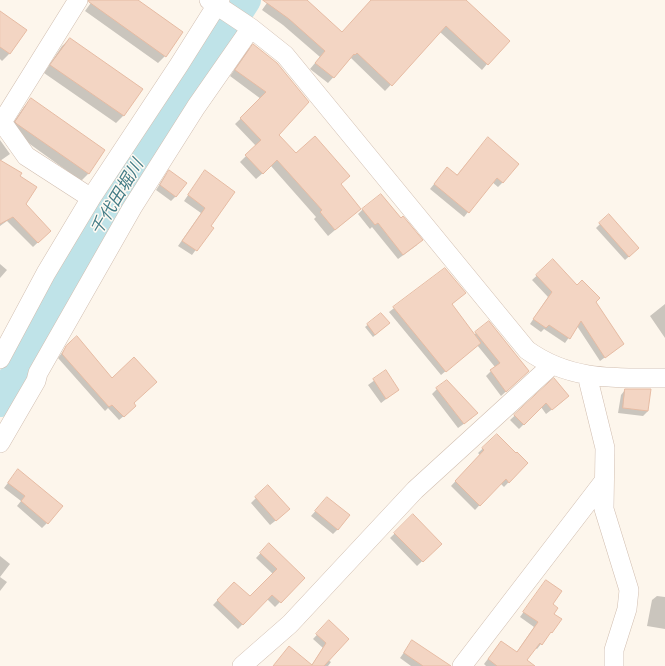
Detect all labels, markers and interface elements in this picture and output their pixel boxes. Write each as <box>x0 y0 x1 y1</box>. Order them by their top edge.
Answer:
water label: 千代田堀川 <box>87 156 149 240</box>

